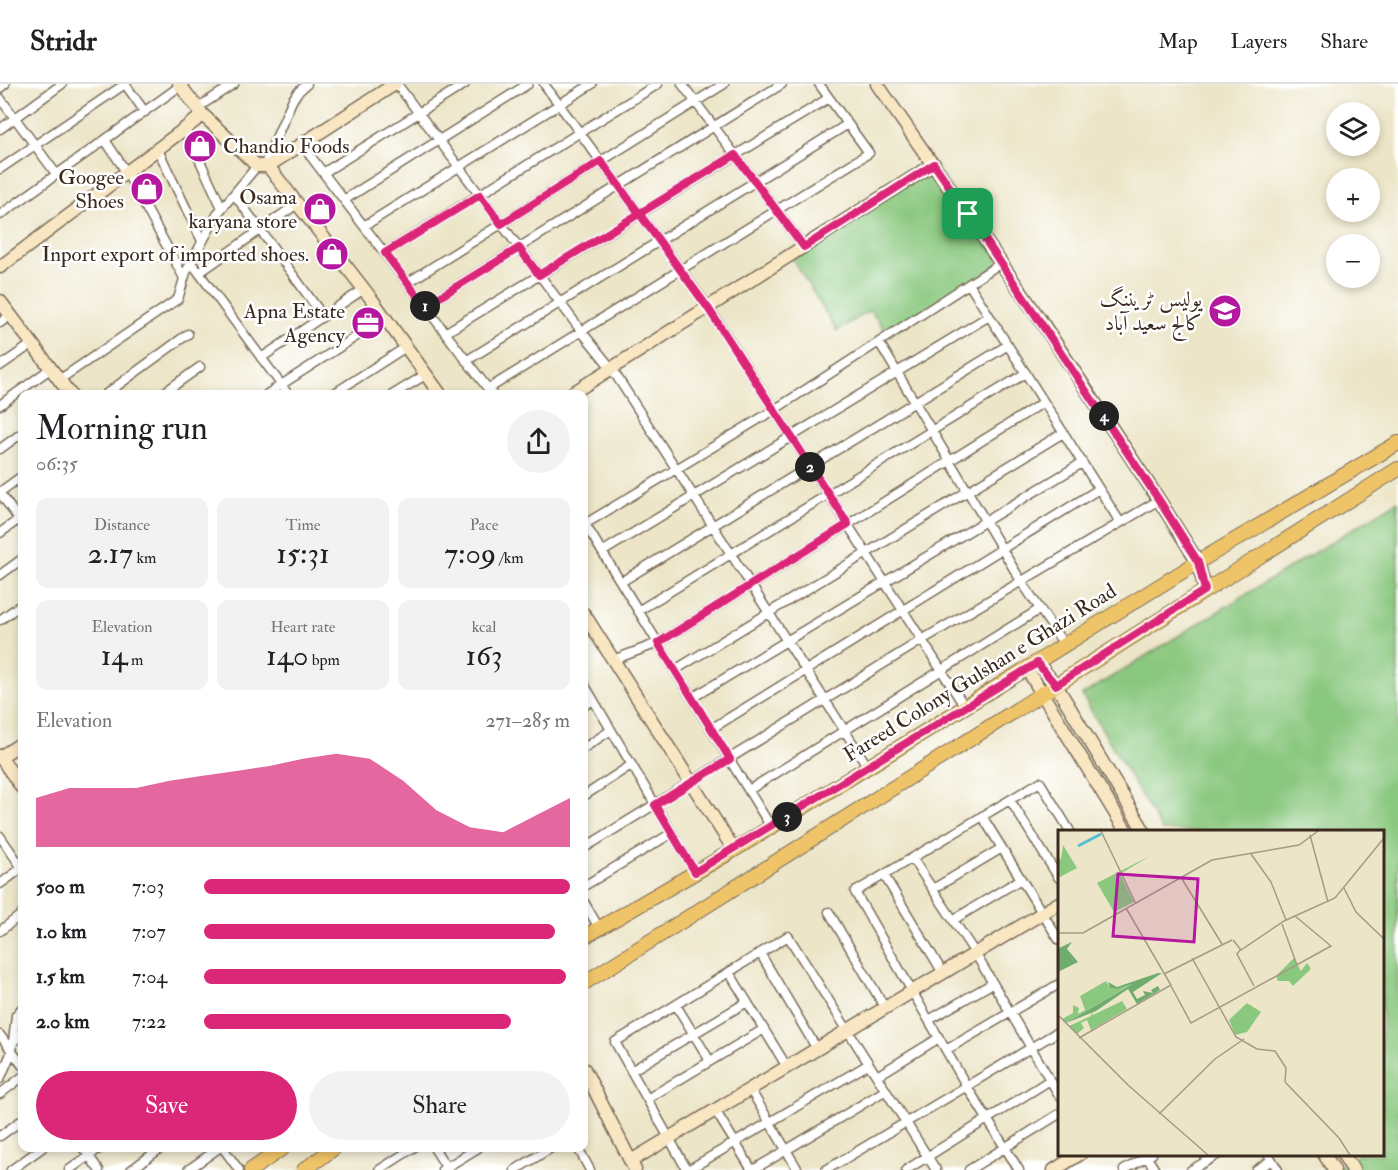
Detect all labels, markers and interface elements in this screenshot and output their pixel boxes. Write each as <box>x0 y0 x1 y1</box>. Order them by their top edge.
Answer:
text: Stridr <box>30 24 97 59</box>
text: Map <box>1158 28 1198 55</box>
text: Layers <box>1231 28 1287 55</box>
text: Share <box>1320 28 1368 55</box>
map controls <box>1326 102 1380 288</box>
button: layers <box>1326 102 1380 156</box>
shop icon: Chandio Foods <box>182 128 218 164</box>
place label: Chandio Foods <box>223 133 350 160</box>
place label: Googee Shoes <box>58 164 124 215</box>
button: + <box>1326 168 1380 222</box>
shop icon: Googee Shoes <box>129 171 165 207</box>
place label: Osama karyana store <box>188 184 297 235</box>
pin <box>942 188 993 239</box>
shop icon: Osama karyana store <box>302 191 338 227</box>
icon: arrive <box>951 197 984 230</box>
button: − <box>1326 234 1380 288</box>
shop icon: Inport export of imported shoes. <box>314 236 350 272</box>
place label: Inport export of imported shoes. <box>42 241 309 268</box>
place label: پولیس ٹریننگ کالج سعید آباد <box>1100 286 1203 341</box>
pin: 1 <box>410 291 440 321</box>
school or university icon: پولیس ٹریننگ کالج سعید آباد <box>1207 293 1243 329</box>
text: 1 <box>422 296 428 316</box>
place label: Apna Estate Agency <box>243 298 346 349</box>
office icon: Apna Estate Agency <box>350 305 386 341</box>
pin: 4 <box>1089 401 1119 431</box>
text: 4 <box>1100 406 1108 426</box>
text: Morning run <box>36 408 208 449</box>
button: share <box>507 410 570 473</box>
text: 06:35 <box>36 451 78 476</box>
pin: 2 <box>795 452 825 482</box>
text: 2 <box>806 457 814 477</box>
text: Distance <box>94 515 150 535</box>
text: Time <box>286 515 320 535</box>
text: Pace <box>470 515 498 535</box>
text: 2.17 <box>88 535 133 572</box>
text: 15:31 <box>276 535 330 572</box>
text: 7:09 <box>444 535 496 572</box>
text: km <box>133 548 156 568</box>
text: /km <box>496 548 524 568</box>
street label: Fareed Colony Gulshan e Ghazi Road <box>839 577 1122 768</box>
text: Elevation <box>92 617 152 637</box>
text: Heart rate <box>270 617 336 637</box>
text: kcal <box>472 617 496 637</box>
text: 14 <box>101 637 128 674</box>
text: 140 <box>266 637 308 674</box>
text: 163 <box>465 637 503 674</box>
text: m <box>128 650 143 670</box>
text: bpm <box>308 650 340 670</box>
text: Elevation <box>36 708 112 733</box>
text: 271–285 m <box>485 708 570 733</box>
pin: 3 <box>772 802 802 832</box>
text: 3 <box>784 807 790 827</box>
inset map <box>1058 830 1383 1155</box>
text: 500 m <box>36 874 85 899</box>
text: 7:03 <box>132 874 164 899</box>
text: 1.0 km <box>36 919 87 944</box>
text: 7:07 <box>132 919 166 944</box>
text: 1.5 km <box>36 964 85 989</box>
text: 7:04 <box>132 964 167 989</box>
text: 2.0 km <box>36 1009 90 1034</box>
text: 7:22 <box>132 1009 166 1034</box>
button: Save <box>36 1071 297 1140</box>
button: Share <box>309 1071 570 1140</box>

